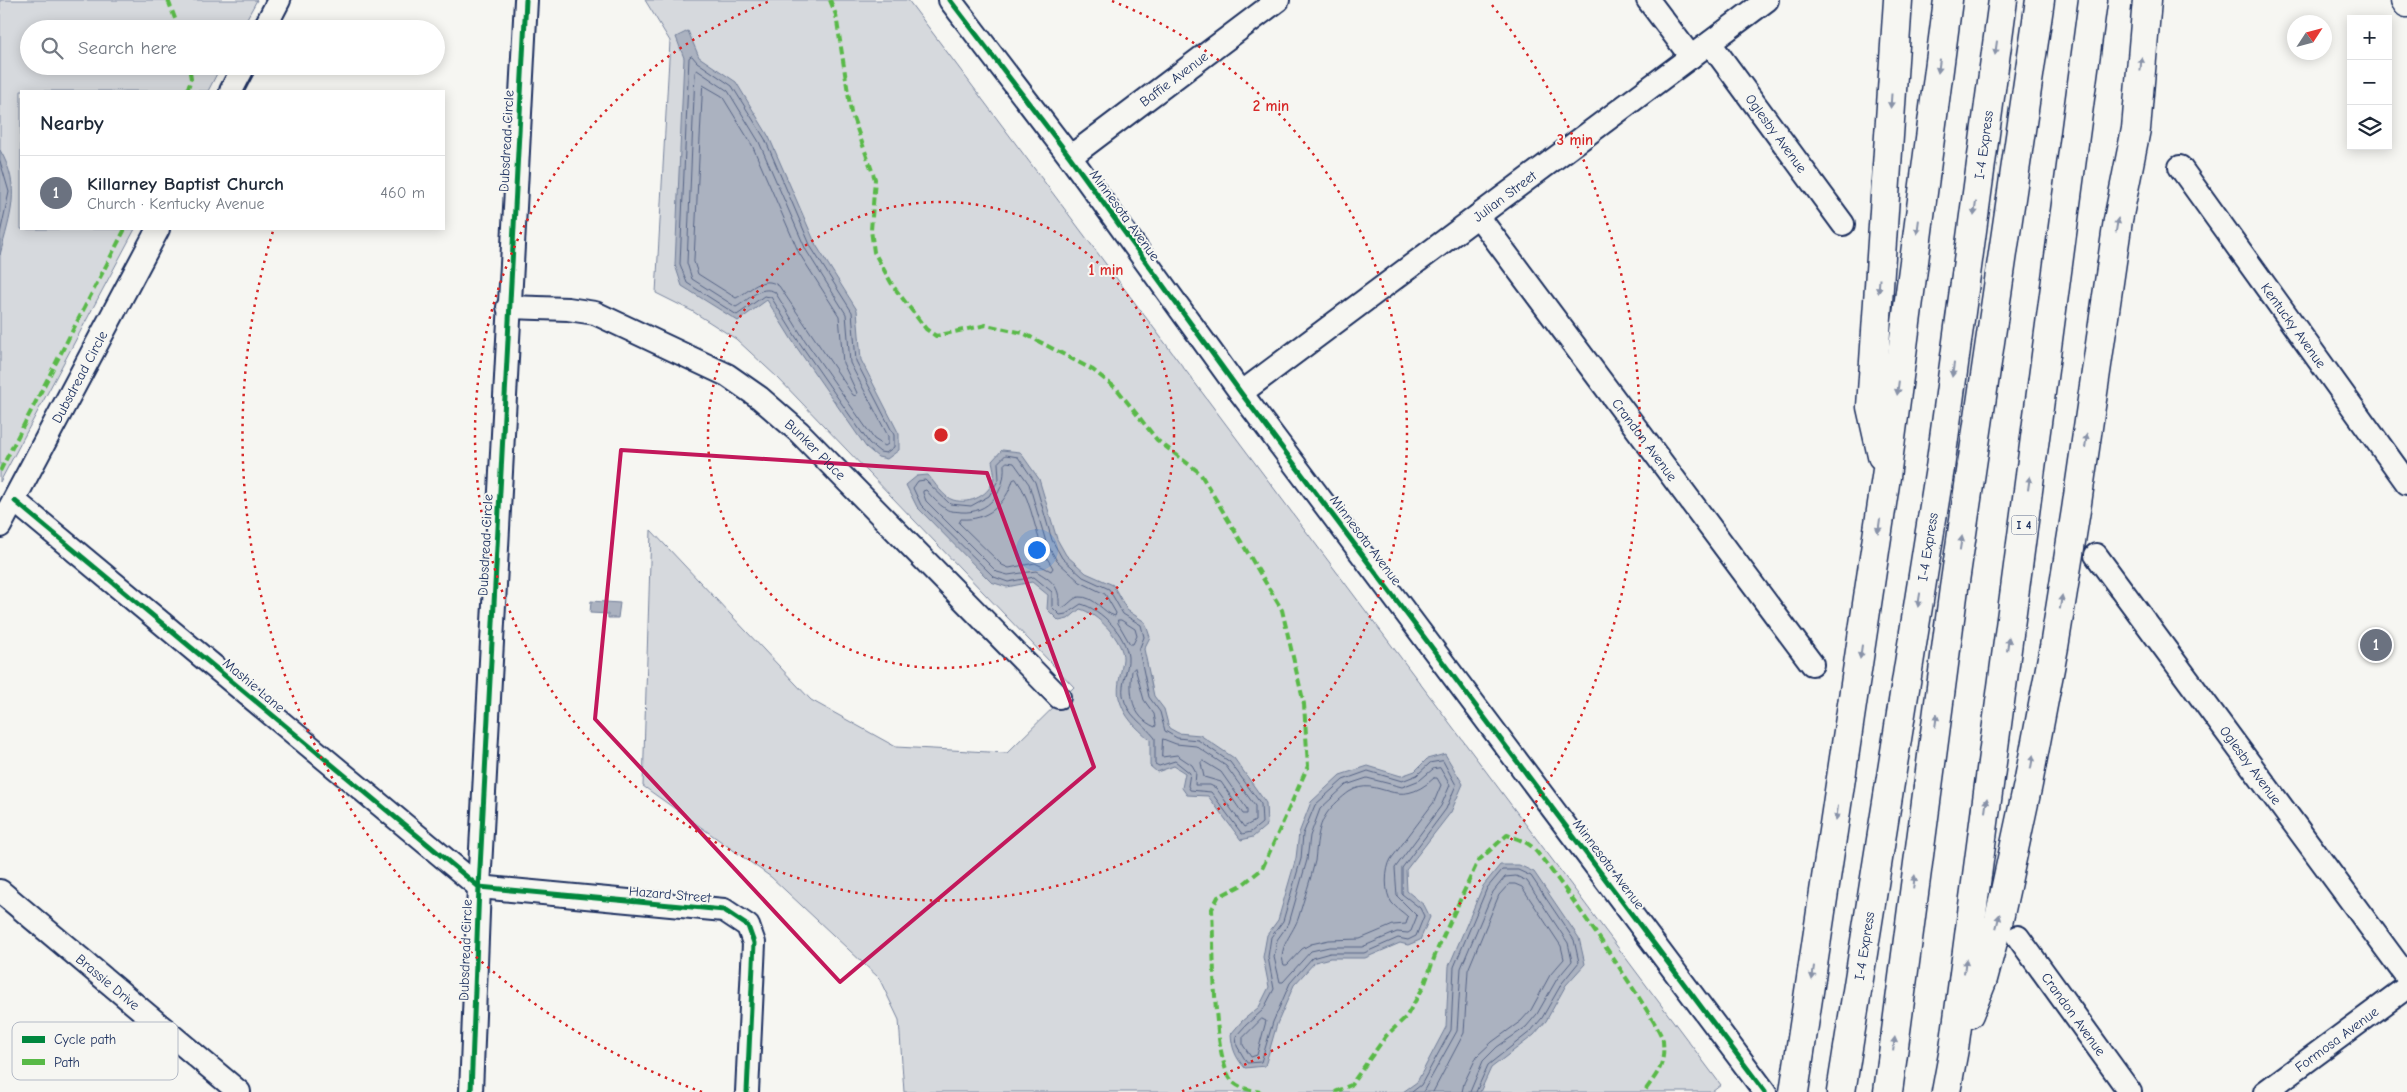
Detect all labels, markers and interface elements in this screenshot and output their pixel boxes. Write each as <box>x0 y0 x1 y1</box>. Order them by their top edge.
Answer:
north arrow <box>2287 15 2332 60</box>
map controls <box>2347 15 2392 150</box>
button: + <box>2347 15 2392 60</box>
search box <box>20 20 445 75</box>
icon: search <box>38 34 66 62</box>
text: Search here <box>78 37 177 59</box>
one-way arrow <box>1992 41 2000 57</box>
street label: Baffie Avenue <box>1137 48 1212 110</box>
one-way arrow <box>2138 56 2146 72</box>
one-way arrow <box>1935 58 1943 74</box>
button: − <box>2347 60 2392 105</box>
street label: Dubsdread Circle <box>495 90 518 192</box>
street label: Oglesby Avenue <box>1741 91 1810 176</box>
one-way arrow <box>1886 93 1894 109</box>
text: 2 min <box>1253 97 1289 115</box>
button: layers <box>2347 105 2392 150</box>
street label: I-4 Express <box>1971 109 1997 180</box>
text: Nearby <box>40 111 104 135</box>
text: 3 min <box>1557 131 1593 149</box>
street label: Minnesota Avenue <box>1086 166 1163 264</box>
street label: Julian Street <box>1470 167 1541 226</box>
text: Killarney Baptist Church <box>87 173 284 195</box>
text: 1 <box>53 184 59 202</box>
text: 460 m <box>380 184 425 202</box>
text: Church · Kentucky Avenue <box>87 195 265 213</box>
one-way arrow <box>1970 202 1978 218</box>
one-way arrow <box>2114 216 2122 232</box>
one-way arrow <box>1914 219 1922 235</box>
text: 1 min <box>1089 261 1123 279</box>
one-way arrow <box>1874 278 1882 294</box>
street label: Kentucky Avenue <box>2257 280 2330 372</box>
street label: Dubsdread Circle <box>48 328 111 426</box>
one-way arrow <box>1949 363 1957 379</box>
one-way arrow <box>1894 380 1902 396</box>
street label: Crandon Avenue <box>1608 395 1681 485</box>
street label: Bunker Place <box>781 416 849 484</box>
centre of rings <box>932 426 950 444</box>
one-way arrow <box>2082 433 2090 449</box>
one-way arrow <box>2025 475 2033 491</box>
street label: Minnesota Avenue <box>1326 492 1405 589</box>
street label: Dubsdread Circle <box>474 494 497 596</box>
street label: I-4 Express <box>1914 511 1942 582</box>
road number: I 4 <box>2012 516 2036 534</box>
one-way arrow <box>1875 518 1883 534</box>
one-way arrow <box>1958 535 1966 551</box>
your location <box>1024 537 1050 563</box>
one-way arrow <box>1914 593 1922 609</box>
one-way arrow <box>2057 593 2065 609</box>
pin: 1 <box>2360 626 2392 664</box>
one-way arrow <box>2004 636 2012 652</box>
one-way arrow <box>1856 644 1864 660</box>
street label: Mashie Lane <box>219 654 288 716</box>
one-way arrow <box>1932 713 1940 729</box>
street label: Oglesby Avenue <box>2216 723 2285 808</box>
one-way arrow <box>2029 753 2037 769</box>
one-way arrow <box>1983 797 1991 813</box>
one-way arrow <box>1833 805 1841 821</box>
street label: Minnesota Avenue <box>1569 816 1648 913</box>
one-way arrow <box>1910 874 1918 890</box>
street label: Hazard Street <box>628 882 713 907</box>
street label: Dubsdread Circle <box>455 899 476 1001</box>
street label: I-4 Express <box>1851 910 1879 981</box>
one-way arrow <box>1994 913 2002 928</box>
street label: Brassie Drive <box>72 951 143 1014</box>
one-way arrow <box>1961 958 1969 974</box>
one-way arrow <box>1809 966 1817 982</box>
street label: Crandon Avenue <box>2037 969 2109 1059</box>
street label: Formosa Avenue <box>2292 1003 2382 1076</box>
legend <box>12 1022 178 1080</box>
text: Cycle path <box>54 1031 116 1048</box>
one-way arrow <box>1890 1035 1898 1051</box>
text: Path <box>54 1054 80 1071</box>

